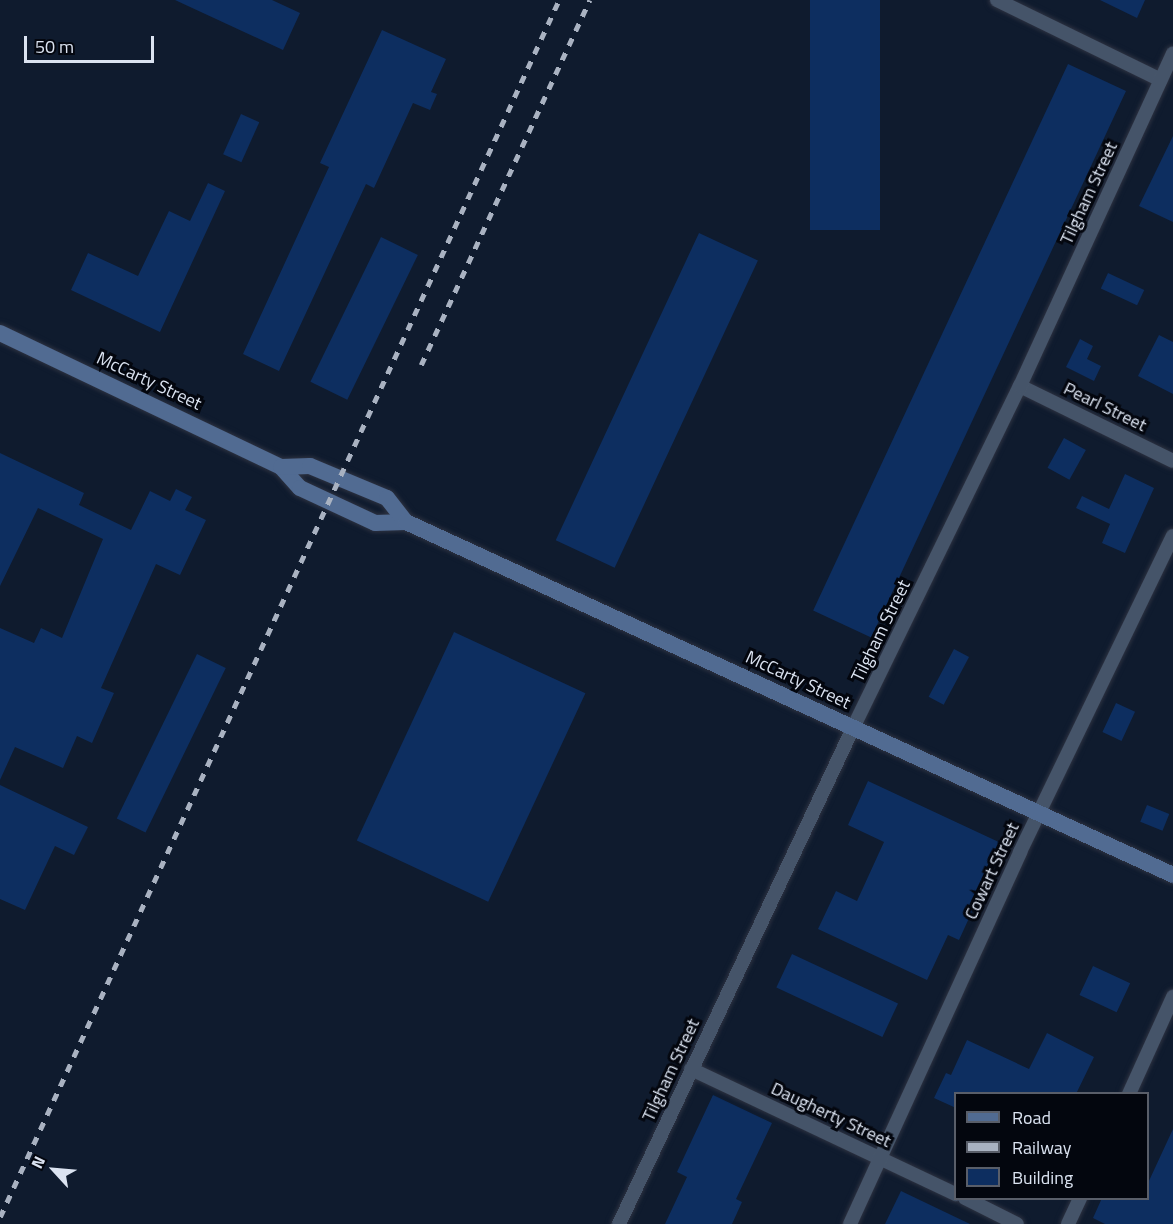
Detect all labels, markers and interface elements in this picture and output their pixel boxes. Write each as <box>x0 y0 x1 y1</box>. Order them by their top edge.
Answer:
scale bar <box>27 24 158 62</box>
text: 50 m <box>35 33 74 60</box>
street label: Tilgham Street <box>1056 138 1122 248</box>
street label: McCarty Street <box>93 347 205 415</box>
street label: Pearl Street <box>1060 378 1150 436</box>
street label: Tilgham Street <box>847 576 915 686</box>
street label: McCarty Street <box>742 646 854 714</box>
street label: Cowart Street <box>960 819 1024 923</box>
street label: Tilgham Street <box>638 1015 704 1125</box>
street label: Daugherty Street <box>768 1078 894 1152</box>
legend <box>954 1092 1149 1200</box>
text: Road <box>1012 1104 1051 1131</box>
text: Railway <box>1012 1134 1071 1161</box>
north arrow <box>24 1140 84 1200</box>
text: N <box>25 1152 51 1172</box>
text: Building <box>1012 1164 1073 1191</box>

